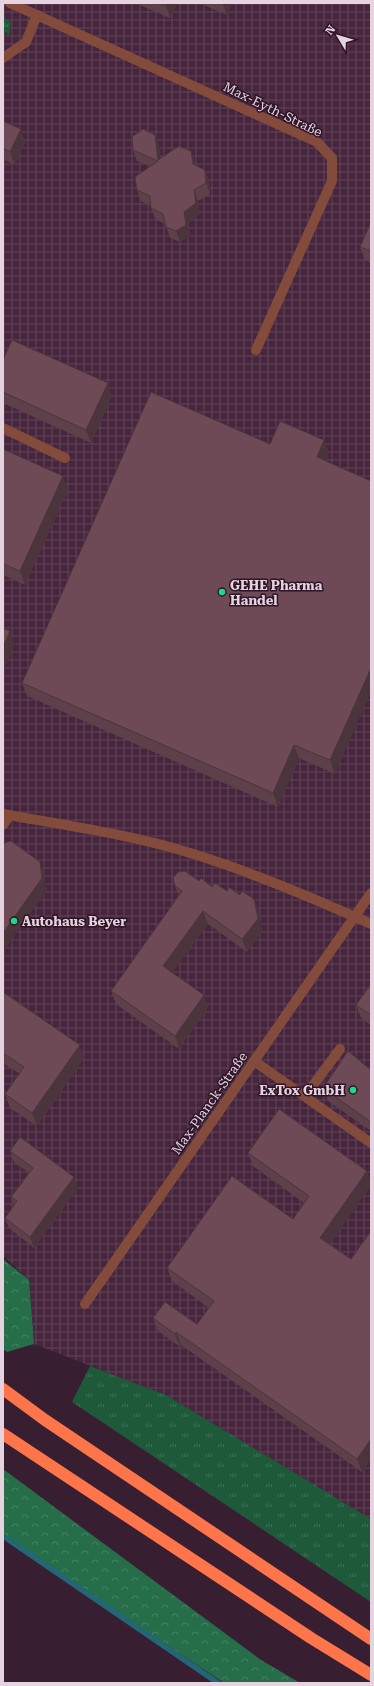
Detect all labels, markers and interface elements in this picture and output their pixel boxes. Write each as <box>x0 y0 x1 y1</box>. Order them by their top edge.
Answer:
north arrow <box>318 16 358 56</box>
text: N <box>323 22 339 37</box>
street label: Max-Eyth-Straße <box>221 79 325 140</box>
place label: GEHE Pharma Handel <box>230 578 323 608</box>
marker: GEHE Pharma Handel <box>217 587 227 597</box>
place label: Autohaus Beyer <box>22 914 126 929</box>
marker: Autohaus Beyer <box>9 916 19 926</box>
street label: Max-Planck-Straße <box>169 1049 250 1157</box>
place label: ExTox GmbH <box>259 1083 345 1098</box>
marker: ExTox GmbH <box>348 1085 358 1095</box>

